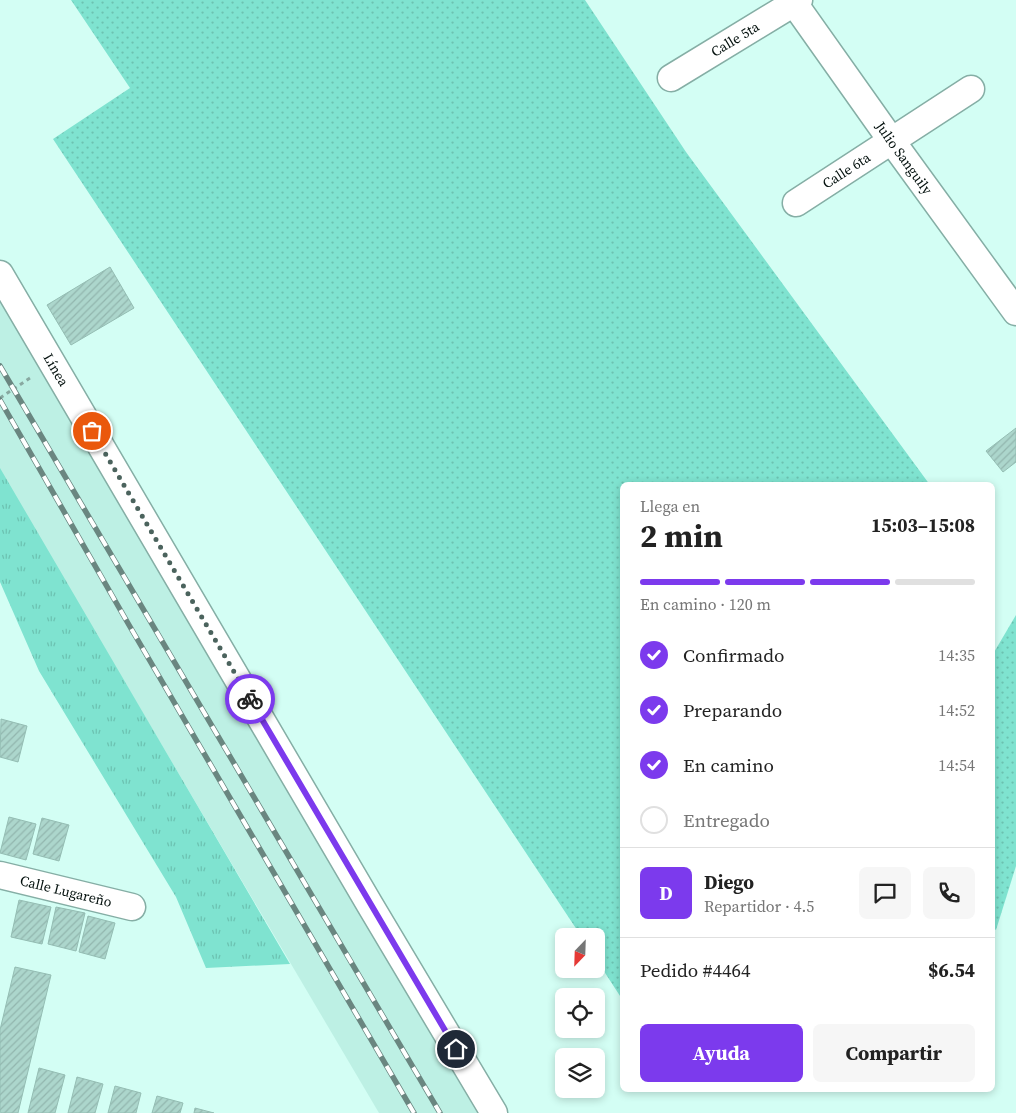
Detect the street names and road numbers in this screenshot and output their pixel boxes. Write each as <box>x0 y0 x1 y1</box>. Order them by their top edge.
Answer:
street label: Calle 5ta <box>707 16 764 61</box>
street label: Julio Sanguily <box>870 116 938 199</box>
street label: Calle 6ta <box>818 147 875 193</box>
street label: Línea <box>39 350 74 391</box>
street label: Calle Lugareño <box>18 870 114 912</box>

